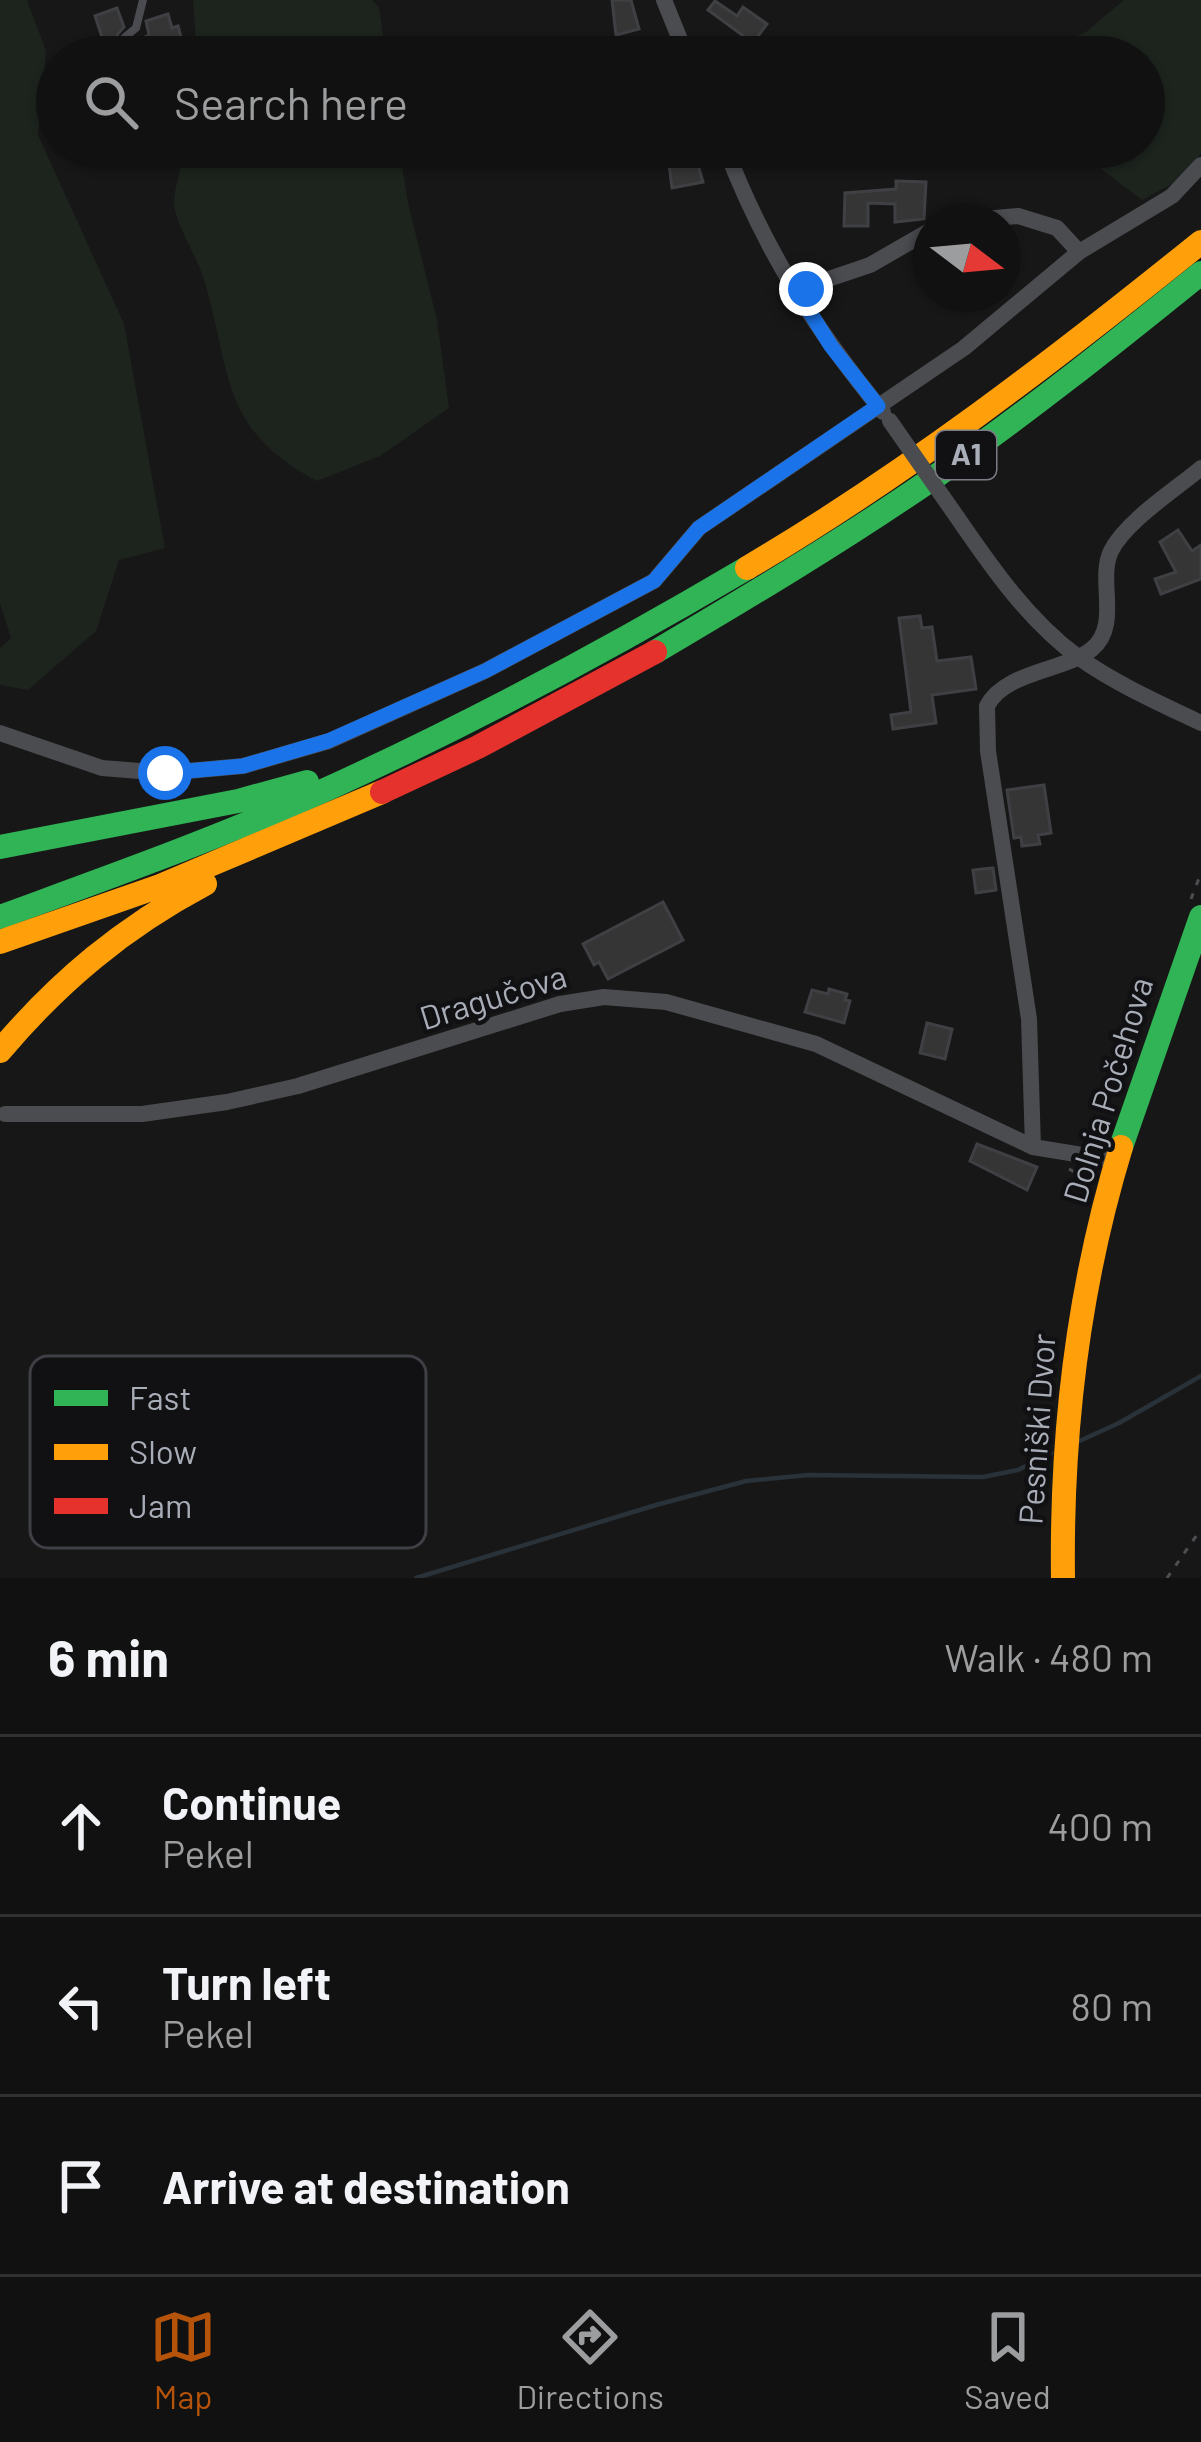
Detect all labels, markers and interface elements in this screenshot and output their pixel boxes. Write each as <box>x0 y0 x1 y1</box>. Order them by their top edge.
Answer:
search box <box>36 36 1165 168</box>
icon: search <box>78 69 144 135</box>
text: Search here <box>174 75 408 129</box>
north arrow <box>913 204 1021 312</box>
route end <box>779 262 833 316</box>
road number: A1 <box>936 431 996 479</box>
route start <box>138 746 192 800</box>
street label: Dragučova <box>415 955 571 1037</box>
street label: Dolnja Počehova <box>1054 972 1160 1207</box>
street label: Pesniški Dvor <box>1009 1332 1063 1526</box>
legend <box>30 1356 426 1548</box>
text: Fast <box>129 1377 191 1417</box>
text: Slow <box>129 1431 197 1471</box>
text: Jam <box>129 1485 192 1525</box>
text: 6 min <box>48 1626 169 1687</box>
text: Walk · 480 m <box>944 1633 1153 1680</box>
text: Continue <box>162 1775 341 1829</box>
icon: ahead <box>48 1793 114 1859</box>
text: 400 m <box>1047 1802 1153 1849</box>
text: Pekel <box>162 1829 254 1876</box>
text: Turn left <box>162 1955 331 2009</box>
icon: left <box>48 1973 114 2039</box>
text: 80 m <box>1071 1982 1153 2029</box>
text: Pekel <box>162 2009 254 2056</box>
icon: arrive <box>48 2153 114 2219</box>
text: Arrive at destination <box>162 2159 570 2213</box>
tab: Map <box>150 2304 216 2416</box>
tab: Directions <box>516 2304 664 2416</box>
tab: Saved <box>964 2304 1051 2416</box>

